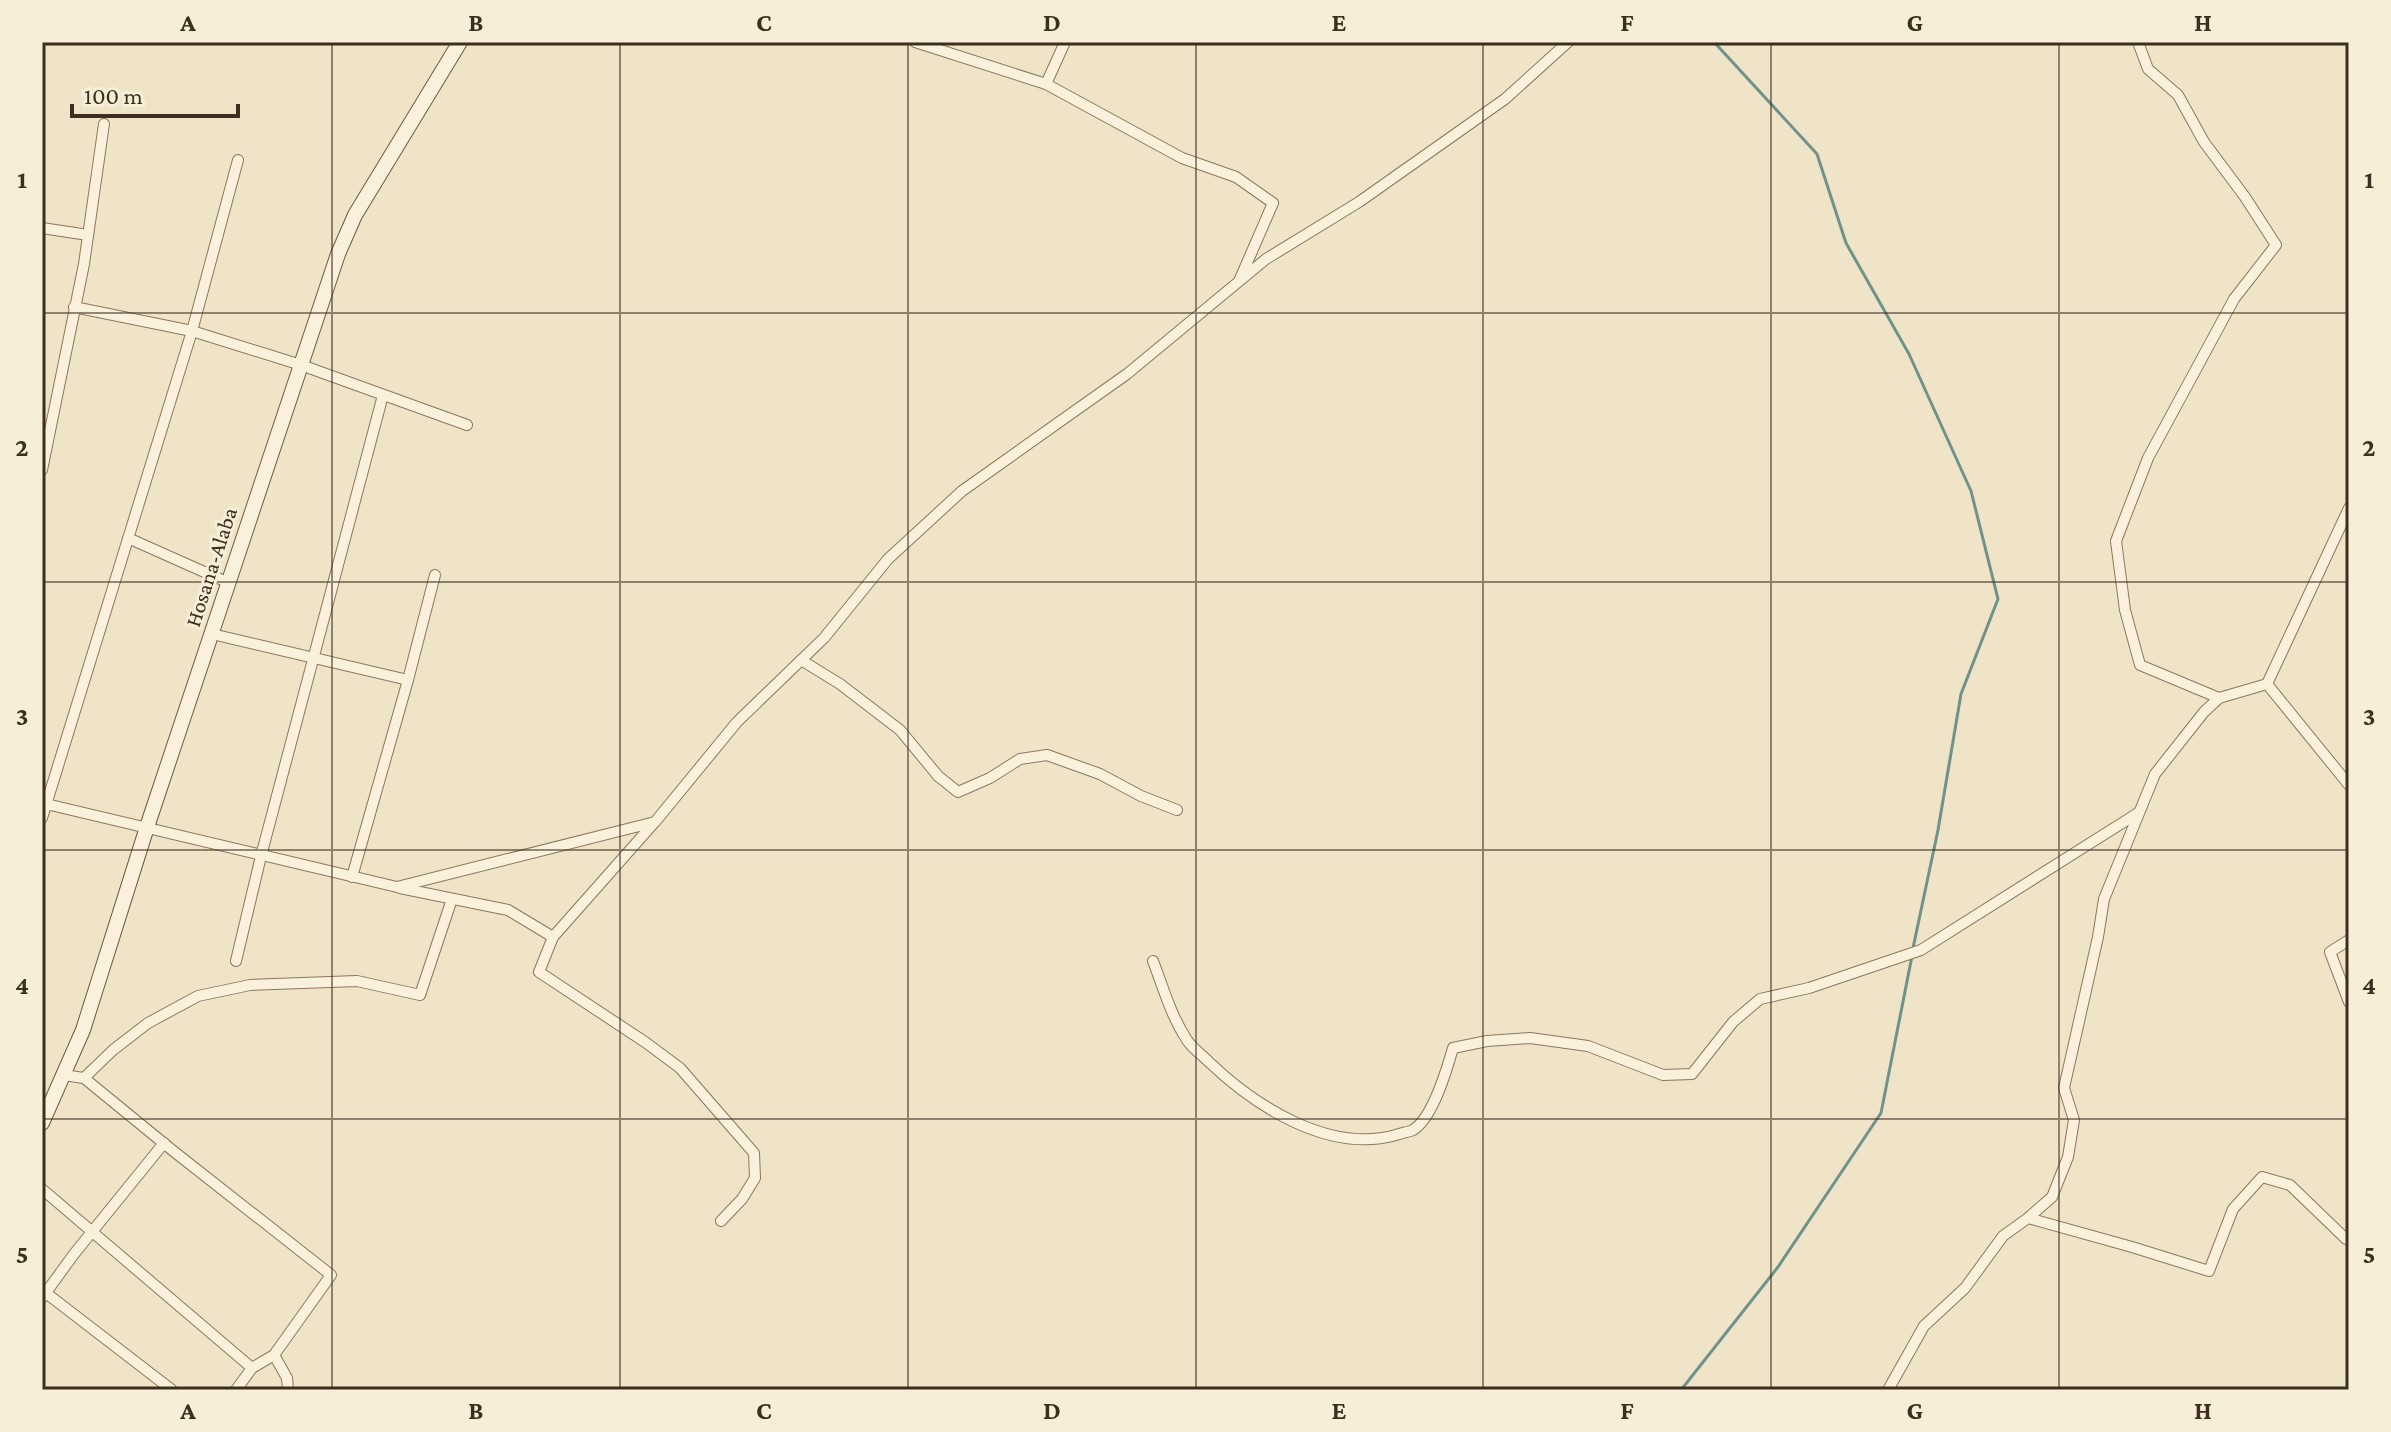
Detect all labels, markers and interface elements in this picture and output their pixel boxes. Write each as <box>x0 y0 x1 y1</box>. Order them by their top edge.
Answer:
text: A <box>179 8 196 37</box>
text: B <box>468 8 484 37</box>
text: C <box>756 8 772 37</box>
text: D <box>1043 8 1061 37</box>
text: E <box>1332 8 1347 37</box>
text: F <box>1620 8 1634 37</box>
text: G <box>1907 8 1923 37</box>
text: H <box>2194 8 2212 37</box>
scale bar <box>72 68 238 118</box>
text: 100 m <box>84 82 143 109</box>
text: 1 <box>17 165 27 194</box>
text: 1 <box>2364 165 2374 194</box>
text: 2 <box>15 433 29 462</box>
text: 2 <box>2362 433 2376 462</box>
street label: Hosana-Alaba <box>180 504 242 630</box>
text: 3 <box>16 702 28 731</box>
text: 3 <box>2363 702 2375 731</box>
text: 4 <box>15 971 29 1000</box>
text: 4 <box>2362 971 2376 1000</box>
text: 5 <box>16 1240 28 1269</box>
text: 5 <box>2363 1240 2375 1269</box>
text: A <box>179 1396 196 1425</box>
text: B <box>468 1396 484 1425</box>
text: C <box>756 1396 772 1425</box>
text: D <box>1043 1396 1061 1425</box>
text: E <box>1332 1396 1347 1425</box>
text: F <box>1620 1396 1634 1425</box>
text: G <box>1907 1396 1923 1425</box>
text: H <box>2194 1396 2212 1425</box>

